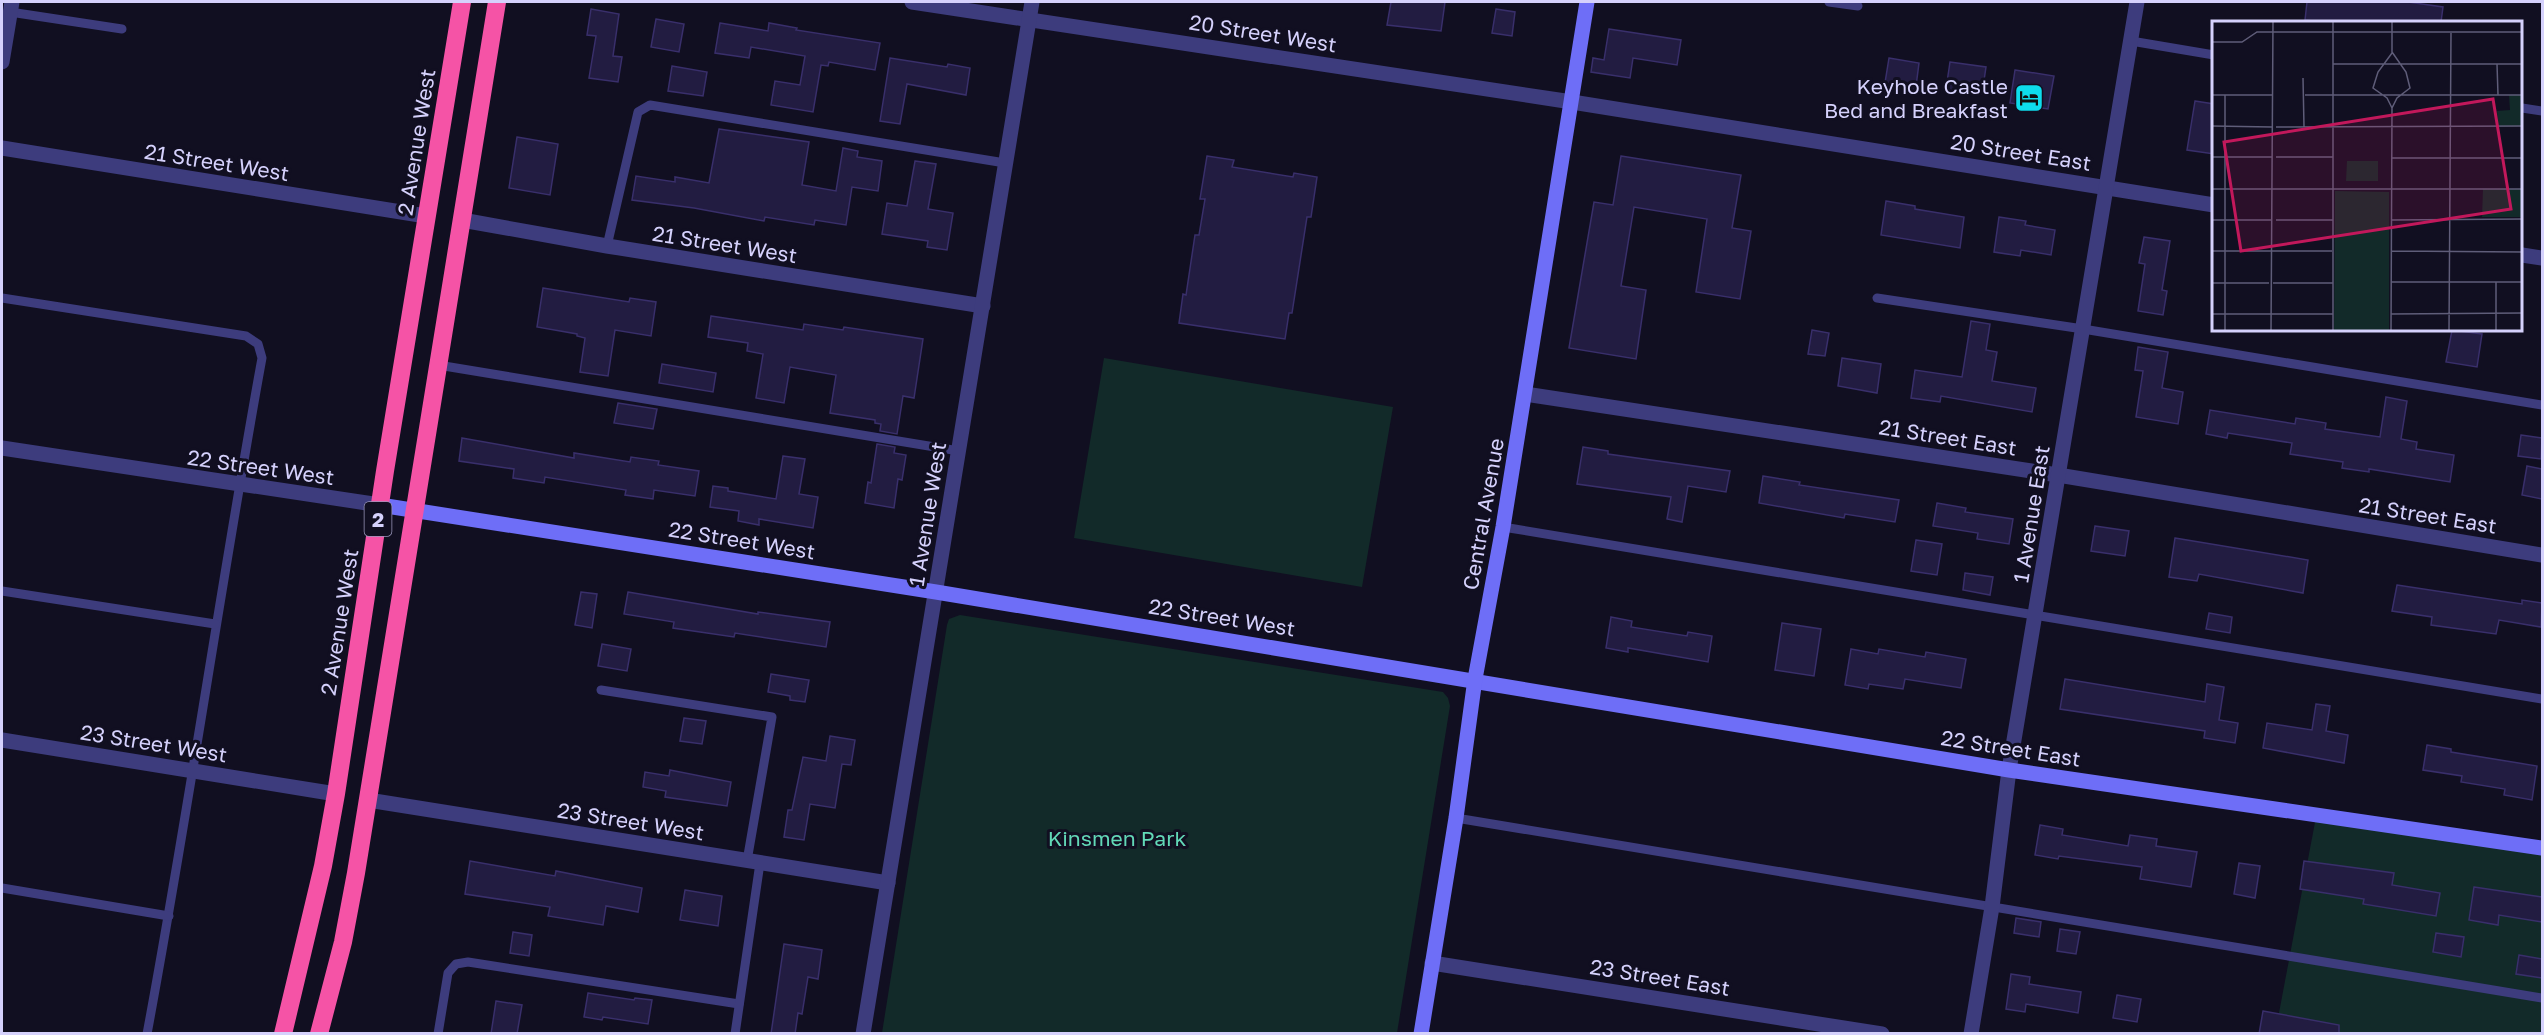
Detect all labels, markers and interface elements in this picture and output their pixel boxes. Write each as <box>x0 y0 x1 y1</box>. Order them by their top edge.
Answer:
street label: 20 Street West <box>1187 9 1339 57</box>
inset map <box>2212 21 2523 332</box>
street label: 2 Avenue West <box>392 67 440 217</box>
place label: Keyhole Castle Bed and Breakfast <box>1824 73 2008 123</box>
hotel icon: Keyhole Castle Bed and Breakfast <box>2013 82 2045 114</box>
street label: 20 Street East <box>1949 128 2093 176</box>
street label: 21 Street West <box>143 138 291 186</box>
street label: 21 Street West <box>651 220 799 268</box>
street label: 21 Street East <box>1877 413 2019 461</box>
street label: Central Avenue <box>1457 436 1509 592</box>
street label: 1 Avenue West <box>903 440 951 588</box>
street label: 1 Avenue East <box>2007 443 2055 585</box>
street label: 22 Street West <box>186 444 336 490</box>
street label: 21 Street East <box>2357 491 2499 539</box>
road number: 2 <box>364 502 392 536</box>
street label: 22 Street West <box>667 516 817 564</box>
street label: 2 Avenue West <box>315 547 363 697</box>
street label: 22 Street West <box>1147 593 1297 641</box>
street label: 23 Street West <box>79 719 229 767</box>
street label: 22 Street East <box>1939 724 2083 772</box>
street label: 23 Street West <box>556 797 706 845</box>
park label: Kinsmen Park <box>1048 825 1186 851</box>
street label: 23 Street East <box>1588 953 1732 1001</box>

